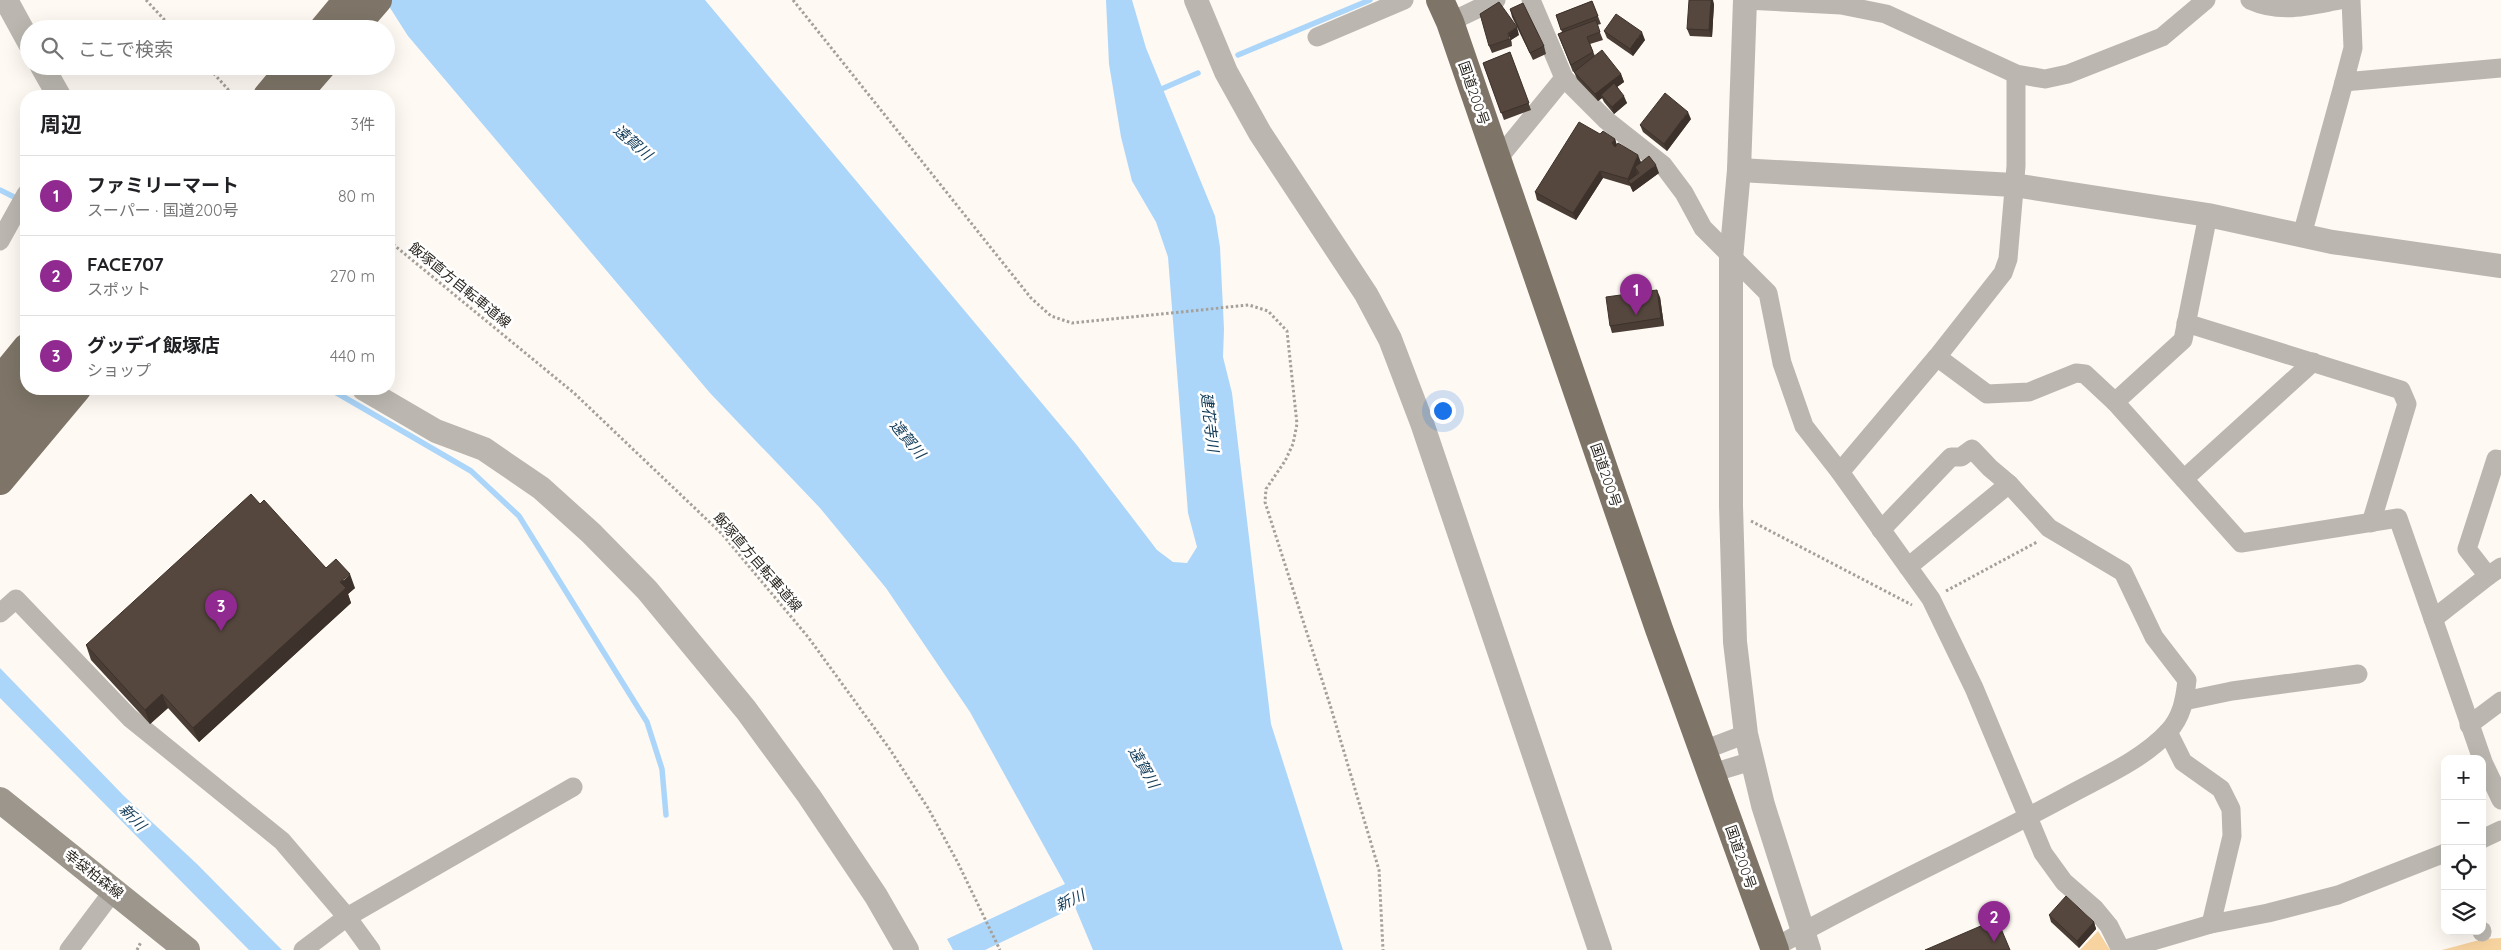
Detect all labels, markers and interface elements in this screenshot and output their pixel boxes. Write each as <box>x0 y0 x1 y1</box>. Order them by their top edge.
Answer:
search box <box>20 20 395 75</box>
icon: search <box>38 34 66 62</box>
text: ここで検索 <box>78 37 173 61</box>
street label: 国道200号 <box>1455 59 1493 127</box>
text: 周辺 <box>40 111 82 137</box>
text: 3件 <box>351 114 375 134</box>
water label: 遠賀川 <box>610 120 658 165</box>
text: ファミリーマート <box>87 173 239 197</box>
text: 1 <box>53 186 59 206</box>
text: 80 m <box>338 186 375 206</box>
text: スーパー · 国道200号 <box>87 200 239 220</box>
street label: 飯塚直方自転車道線 <box>405 238 515 332</box>
text: FACE707 <box>87 252 164 276</box>
text: 2 <box>51 266 61 286</box>
text: 270 m <box>330 266 375 286</box>
pin: 1 <box>1620 274 1652 315</box>
text: スポット <box>87 279 151 299</box>
text: グッデイ飯塚店 <box>87 333 220 357</box>
text: 3 <box>52 346 60 366</box>
text: 440 m <box>330 346 375 366</box>
text: ショップ <box>87 360 151 380</box>
water label: 建花寺川 <box>1197 391 1223 455</box>
your location <box>1430 398 1456 424</box>
water label: 遠賀川 <box>886 416 931 464</box>
street label: 国道200号 <box>1587 441 1625 509</box>
street label: 飯塚直方自転車道線 <box>710 509 806 615</box>
pin: 3 <box>205 590 237 631</box>
water label: 遠賀川 <box>1125 743 1164 793</box>
map controls <box>2441 755 2486 935</box>
button: + <box>2441 755 2486 800</box>
water label: 新川 <box>116 800 152 836</box>
button: − <box>2441 800 2486 845</box>
street label: 国道200号 <box>1722 823 1760 891</box>
street label: 幸袋柏森線 <box>61 845 127 903</box>
button: locate <box>2441 845 2486 890</box>
water label: 新川 <box>1052 884 1089 915</box>
button: layers <box>2441 890 2486 935</box>
pin: 2 <box>1978 901 2010 942</box>

